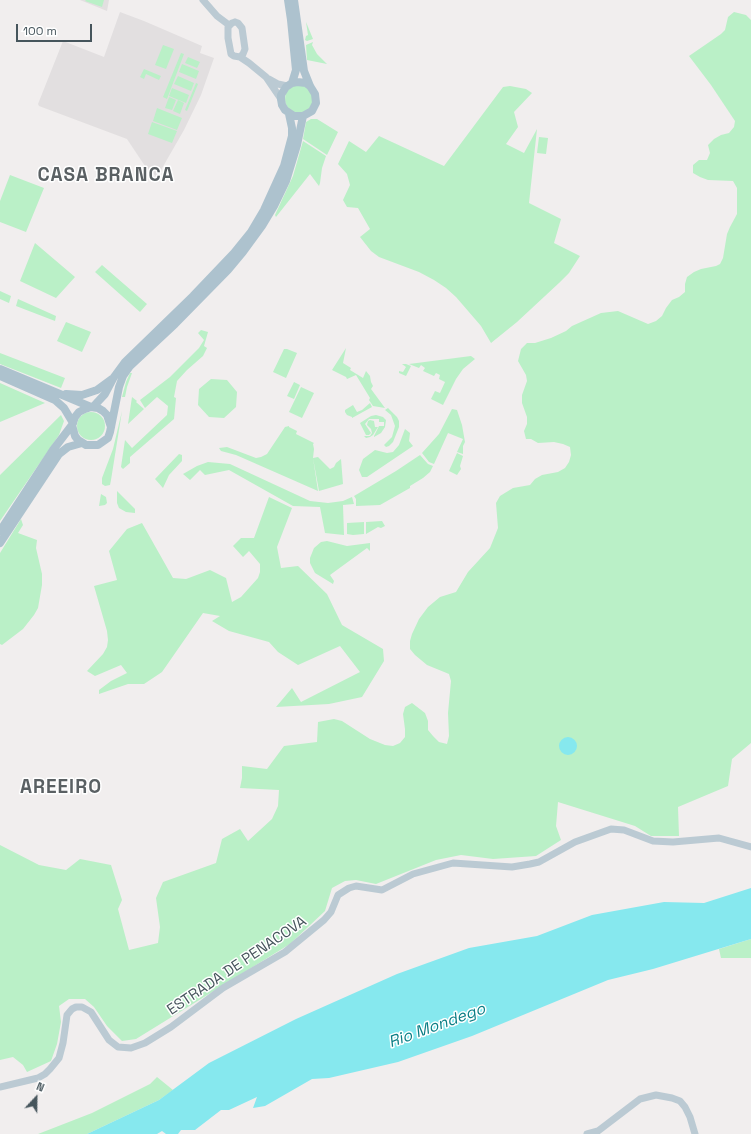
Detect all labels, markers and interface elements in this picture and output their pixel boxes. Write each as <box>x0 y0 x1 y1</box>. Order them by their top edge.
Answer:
scale bar <box>18 16 94 42</box>
text: 100 m <box>23 23 57 39</box>
district label: CASA BRANCA <box>37 165 175 187</box>
district label: AREEIRO <box>20 777 102 799</box>
street label: ESTRADA DE PENACOVA <box>164 913 310 1019</box>
water label: Rio Mondego <box>386 1000 488 1052</box>
north arrow <box>16 1078 56 1118</box>
text: N <box>34 1079 47 1095</box>

